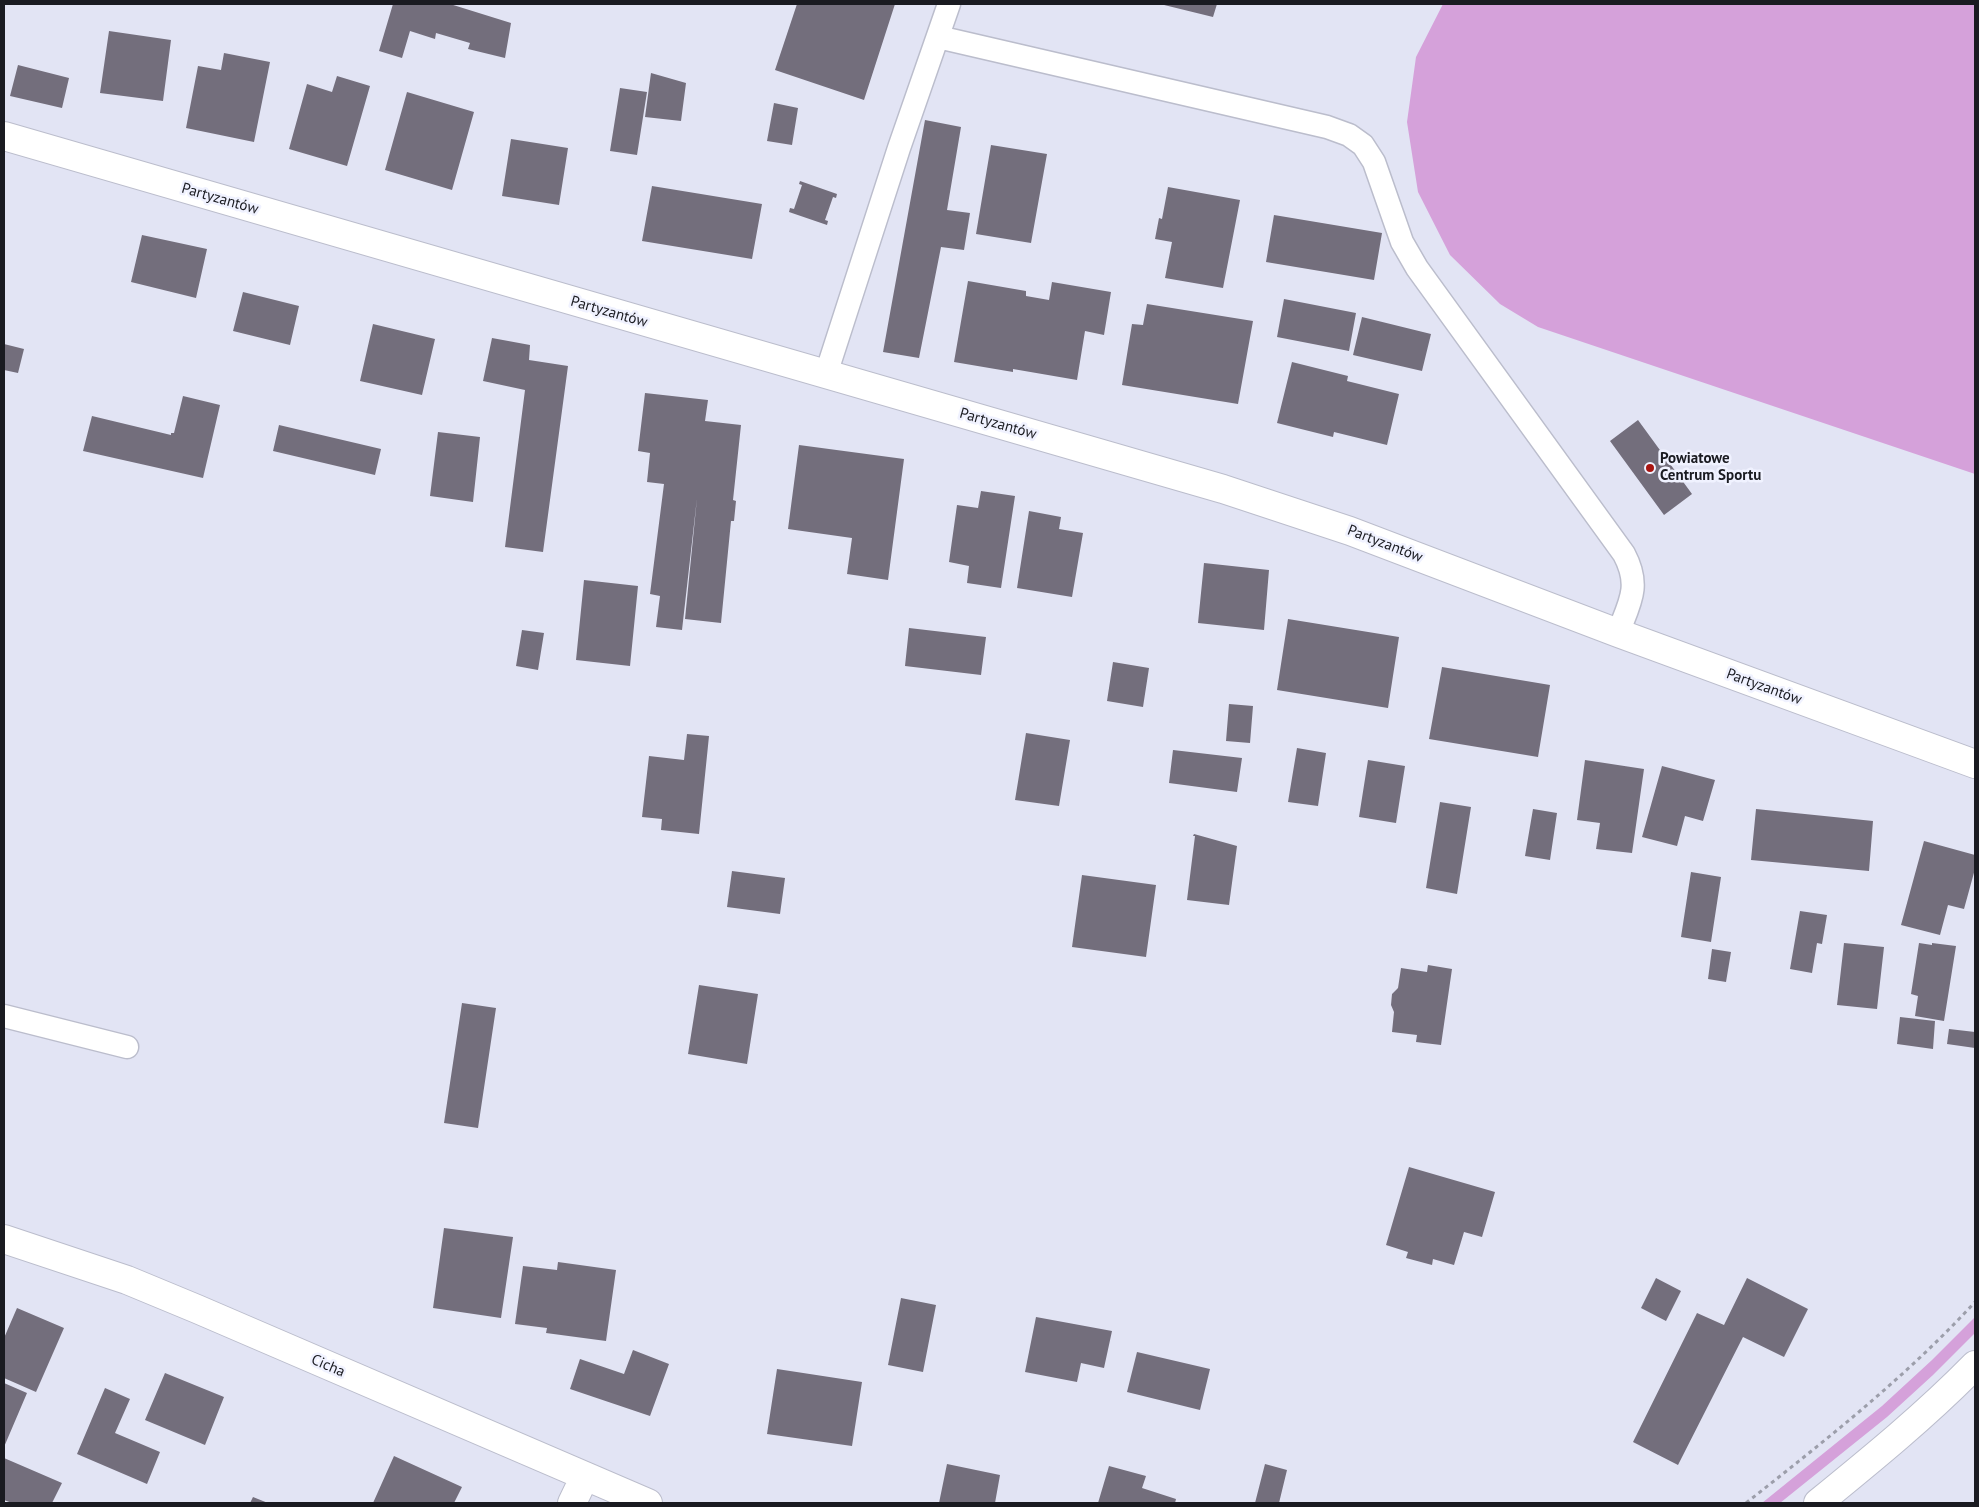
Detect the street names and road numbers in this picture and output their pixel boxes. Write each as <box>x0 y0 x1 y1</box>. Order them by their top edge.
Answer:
street label: Partyzantów <box>180 179 260 219</box>
street label: Partyzantów <box>569 292 649 332</box>
street label: Partyzantów <box>958 404 1038 444</box>
street label: Partyzantów <box>1345 521 1425 567</box>
street label: Partyzantów <box>1724 665 1804 709</box>
street label: Cicha <box>308 1351 348 1381</box>

